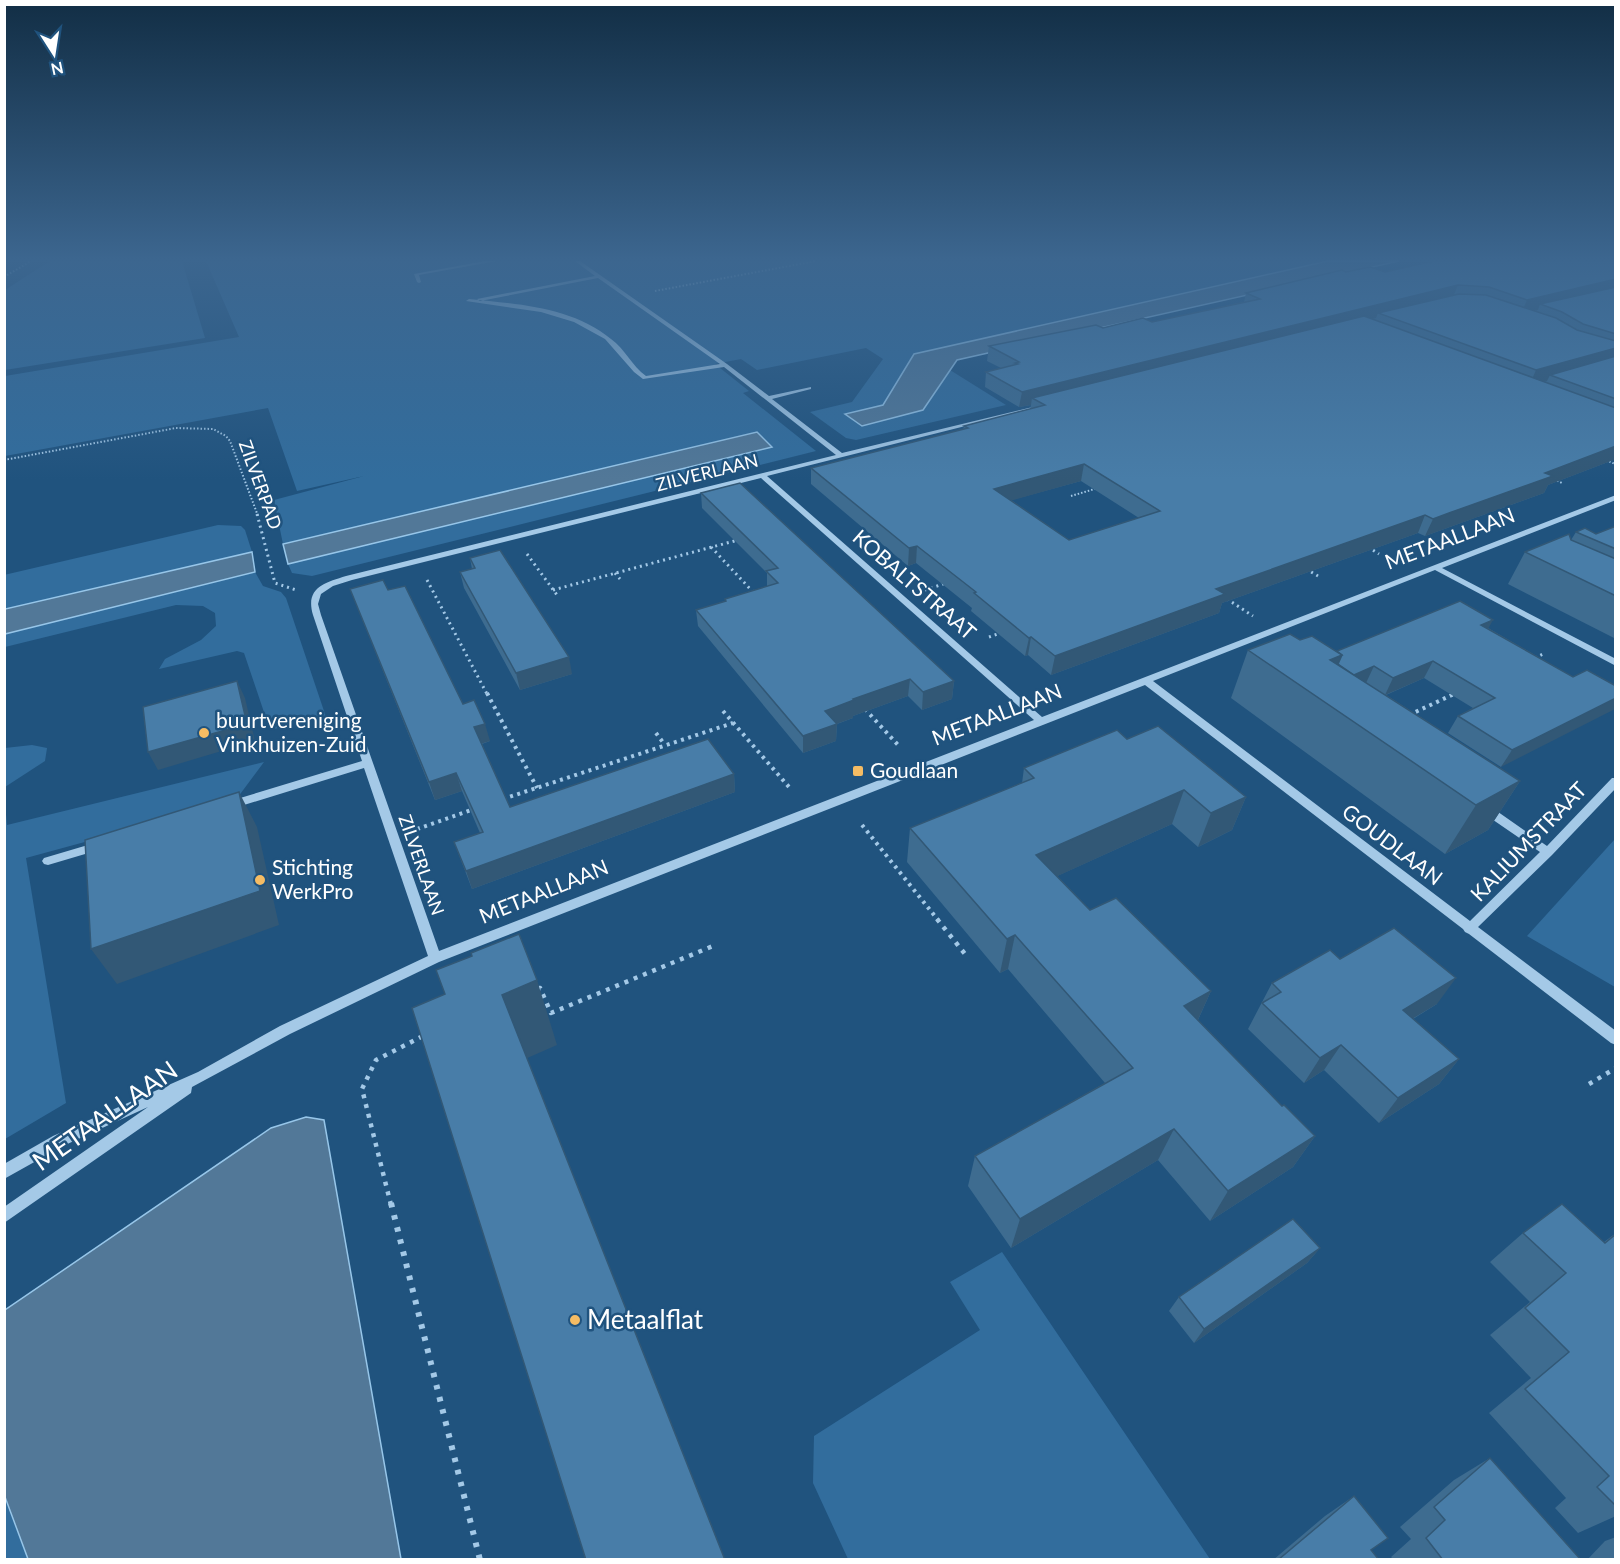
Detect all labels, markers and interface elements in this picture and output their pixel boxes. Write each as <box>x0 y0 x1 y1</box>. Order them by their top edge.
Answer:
north arrow <box>24 24 84 84</box>
text: N <box>49 59 65 80</box>
street label: ZILVERPAD <box>235 437 287 532</box>
street label: ZILVERLAAN <box>653 449 760 495</box>
street label: METAALLAAN <box>1381 501 1518 574</box>
street label: KOBALTSTRAAT <box>848 524 982 644</box>
street label: METAALLAAN <box>928 677 1065 750</box>
place label: buurtvereniging Vinkhuizen-Zuid <box>216 707 367 756</box>
marker: buurtvereniging Vinkhuizen-Zuid <box>197 726 211 740</box>
place label: Goudlaan <box>870 757 958 782</box>
marker: Goudlaan <box>851 764 865 778</box>
street label: KALIUMSTRAAT <box>1465 776 1592 906</box>
street label: GOUDLAAN <box>1338 798 1448 890</box>
street label: ZILVERLAAN <box>394 812 449 918</box>
street label: METAALLAAN <box>475 853 612 928</box>
place label: Stichting WerkPro <box>272 854 354 903</box>
marker: Stichting WerkPro <box>253 873 267 887</box>
street label: METAALLAAN <box>26 1053 183 1177</box>
place label: Metaalflat <box>587 1303 704 1335</box>
marker: Metaalflat <box>568 1313 582 1327</box>

